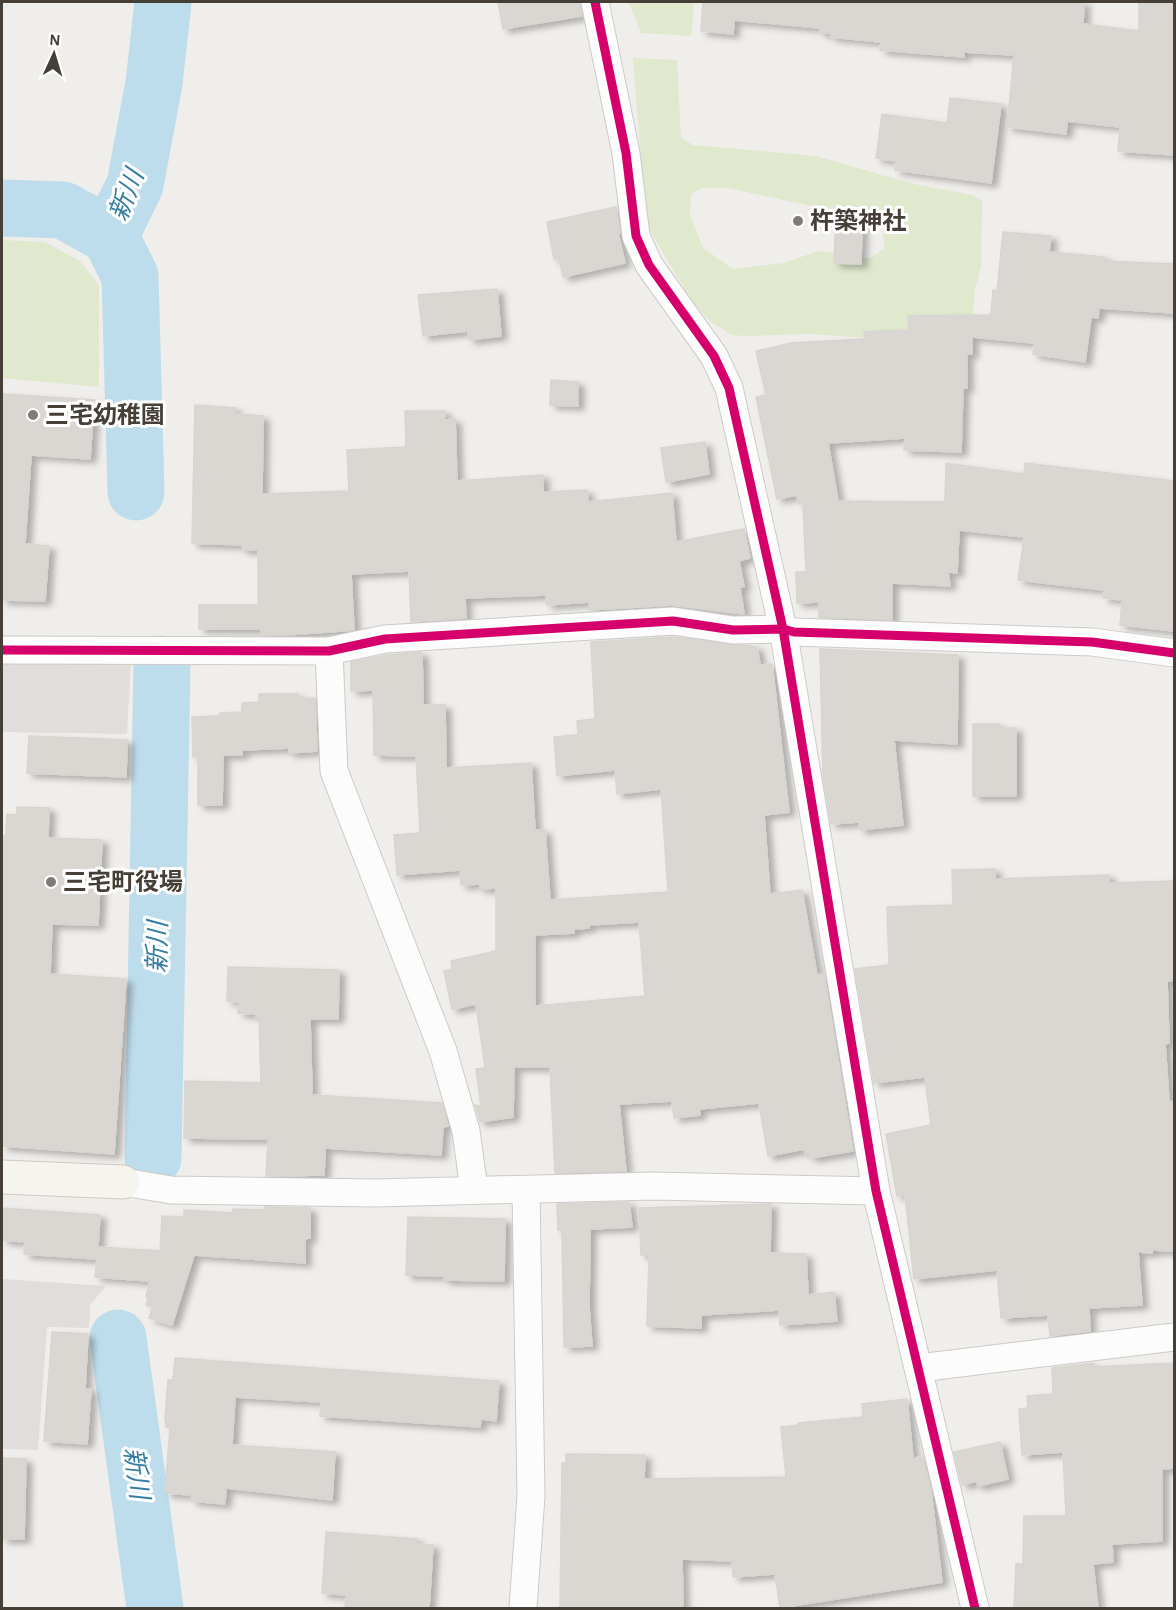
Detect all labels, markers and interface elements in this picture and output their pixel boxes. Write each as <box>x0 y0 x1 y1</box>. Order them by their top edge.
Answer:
north arrow <box>24 24 84 84</box>
text: N <box>49 32 61 48</box>
water label: 新川 <box>105 163 149 224</box>
place label: 杵築神社 <box>810 208 906 234</box>
marker: 杵築神社 <box>791 214 805 228</box>
place label: 三宅幼稚園 <box>45 402 165 428</box>
marker: 三宅幼稚園 <box>26 408 40 422</box>
place label: 三宅町役場 <box>63 869 183 895</box>
marker: 三宅町役場 <box>44 875 58 889</box>
water label: 新川 <box>144 918 172 973</box>
water label: 新川 <box>120 1445 154 1504</box>

